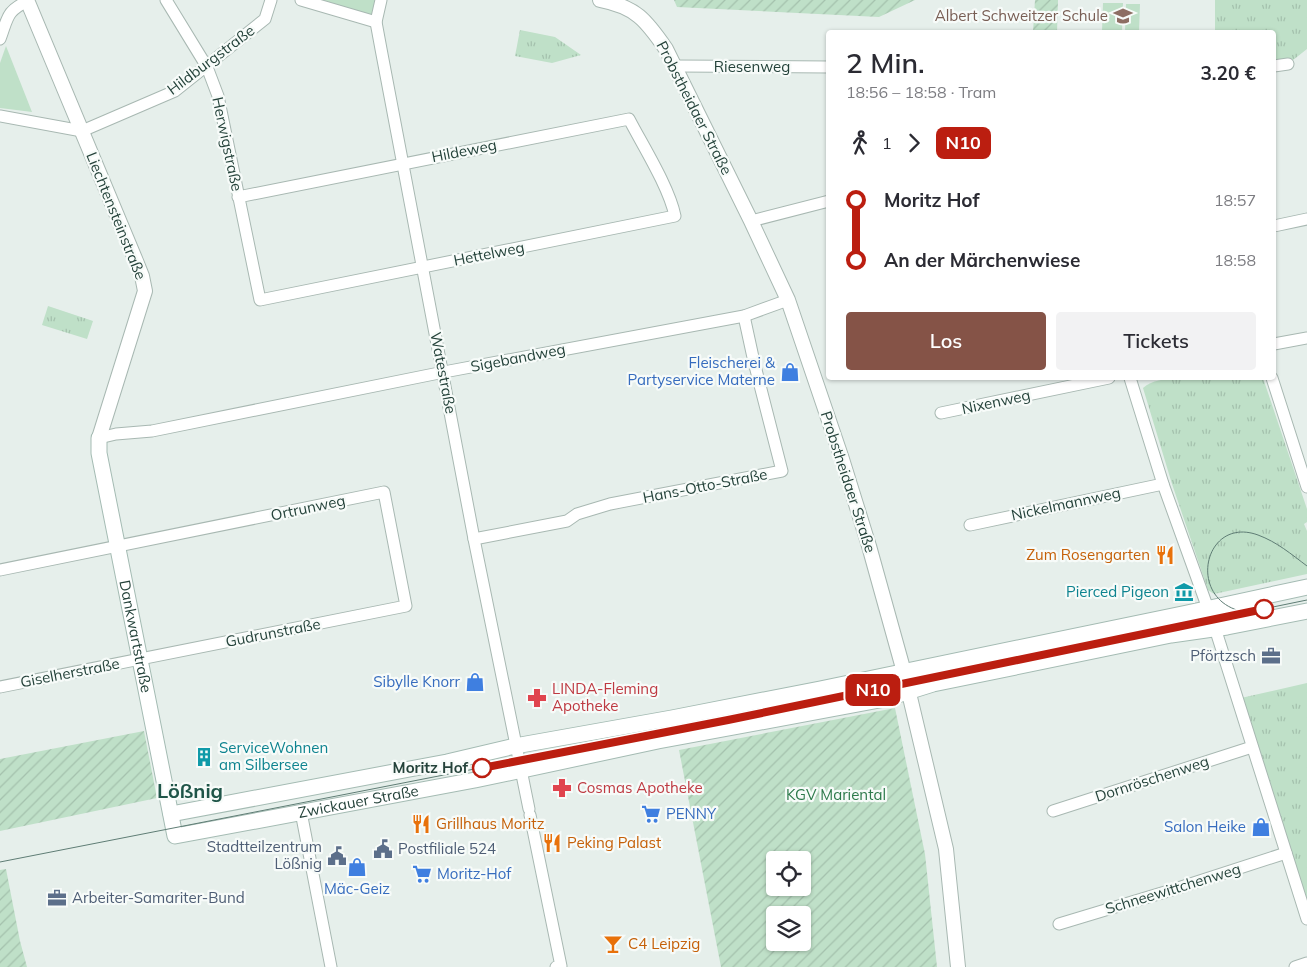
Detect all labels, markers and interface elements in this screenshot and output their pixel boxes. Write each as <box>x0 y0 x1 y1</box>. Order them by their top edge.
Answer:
school or university icon: Albert Schweitzer Schule <box>1112 5 1134 27</box>
place label: Albert Schweitzer Schule <box>935 6 1108 25</box>
street label: Hildburgstraße <box>163 21 258 99</box>
street label: Probstheidaer Straße <box>652 38 736 178</box>
text: 2 Min. <box>846 45 925 80</box>
street label: Riesenweg <box>714 57 790 76</box>
text: 3.20 € <box>1200 61 1256 85</box>
text: 18:56 – 18:58 · Tram <box>846 82 996 102</box>
street label: Herwigstraße <box>208 95 247 193</box>
icon: walk <box>846 129 874 157</box>
icon: forward <box>900 129 928 157</box>
text: N10 <box>946 131 981 154</box>
text: 1 <box>882 133 892 153</box>
street label: Hildeweg <box>430 135 498 166</box>
street label: Liechtensteinstraße <box>82 149 151 282</box>
text: Moritz Hof <box>884 188 980 212</box>
text: 18:57 <box>1214 190 1256 210</box>
street label: Hettelweg <box>452 237 526 270</box>
text: An der Märchenwiese <box>884 248 1080 272</box>
text: 18:58 <box>1214 250 1256 270</box>
button: Los <box>846 312 1046 370</box>
button: Tickets <box>1056 312 1256 370</box>
street label: Watestraße <box>426 330 461 415</box>
street label: Sigebandweg <box>469 339 567 376</box>
place label: Fleischerei & Partyservice Materne <box>628 353 776 389</box>
shop icon: Fleischerei & Partyservice Materne <box>779 361 801 383</box>
street label: Nixenweg <box>960 385 1032 418</box>
street label: Probstheidaer Straße <box>817 409 880 555</box>
street label: Hans-Otto-Straße <box>641 464 769 507</box>
street label: Nickelmannweg <box>1009 483 1122 524</box>
street label: Ortrunweg <box>269 490 347 525</box>
restaurant icon: Zum Rosengarten <box>1154 544 1176 566</box>
place label: Zum Rosengarten <box>1026 545 1150 564</box>
street label: Dankwartstraße <box>115 578 156 694</box>
museum icon: Pierced Pigeon <box>1173 581 1195 603</box>
place label: Pierced Pigeon <box>1066 582 1169 601</box>
unlabelled marker <box>1254 599 1274 619</box>
street label: Gudrunstraße <box>224 614 322 651</box>
office icon: Pförtzsch <box>1260 645 1282 667</box>
place label: Pförtzsch <box>1190 646 1256 665</box>
street label: Giselherstraße <box>19 654 121 691</box>
shop icon: Sibylle Knorr <box>464 671 486 693</box>
place label: Sibylle Knorr <box>373 672 461 691</box>
line badge: N10 <box>844 674 902 706</box>
text: N10 <box>855 678 891 701</box>
place label: LINDA-Fleming Apotheke <box>552 679 658 715</box>
pharmacy icon: LINDA-Fleming Apotheke <box>526 687 548 709</box>
place label: ServiceWohnen am Silbersee <box>219 738 328 774</box>
building icon: ServiceWohnen am Silbersee <box>193 746 215 768</box>
street label: Dornröschenweg <box>1093 751 1211 806</box>
place label: Moritz Hof <box>393 758 468 777</box>
marker: Moritz Hof <box>472 758 492 778</box>
pharmacy icon: Cosmas Apotheke <box>551 777 573 799</box>
district label: Lößnig <box>157 778 223 803</box>
place label: Cosmas Apotheke <box>577 778 703 797</box>
street label: Zwickauer Straße <box>296 781 420 822</box>
park label: KGV Mariental <box>786 785 886 804</box>
supermarket icon: PENNY <box>640 803 662 825</box>
place label: PENNY <box>666 804 717 823</box>
restaurant icon: Grillhaus Moritz <box>410 813 432 835</box>
place label: Grillhaus Moritz <box>436 814 545 833</box>
shop icon: Salon Heike <box>1250 816 1272 838</box>
place label: Salon Heike <box>1164 817 1246 836</box>
restaurant icon: Peking Palast <box>541 832 563 854</box>
place label: Peking Palast <box>567 833 661 852</box>
place label: Stadtteilzentrum Lößnig <box>207 837 322 873</box>
public building icon: Postfiliale 524 <box>372 838 394 860</box>
place label: Postfiliale 524 <box>398 839 496 858</box>
public building icon: Stadtteilzentrum Lößnig <box>326 845 348 867</box>
map controls <box>766 851 811 951</box>
button: locate <box>766 851 811 896</box>
shop icon: Mäc-Geiz <box>346 856 368 878</box>
street label: Schneewittchenweg <box>1103 859 1243 918</box>
supermarket icon: Moritz-Hof <box>411 863 433 885</box>
place label: Moritz-Hof <box>437 864 512 883</box>
place label: Mäc-Geiz <box>324 879 390 898</box>
office icon: Arbeiter-Samariter-Bund <box>46 887 68 909</box>
place label: Arbeiter-Samariter-Bund <box>72 888 245 907</box>
button: layers <box>766 906 811 951</box>
bar icon: C4 Leipzig <box>602 933 624 955</box>
place label: C4 Leipzig <box>628 934 700 953</box>

